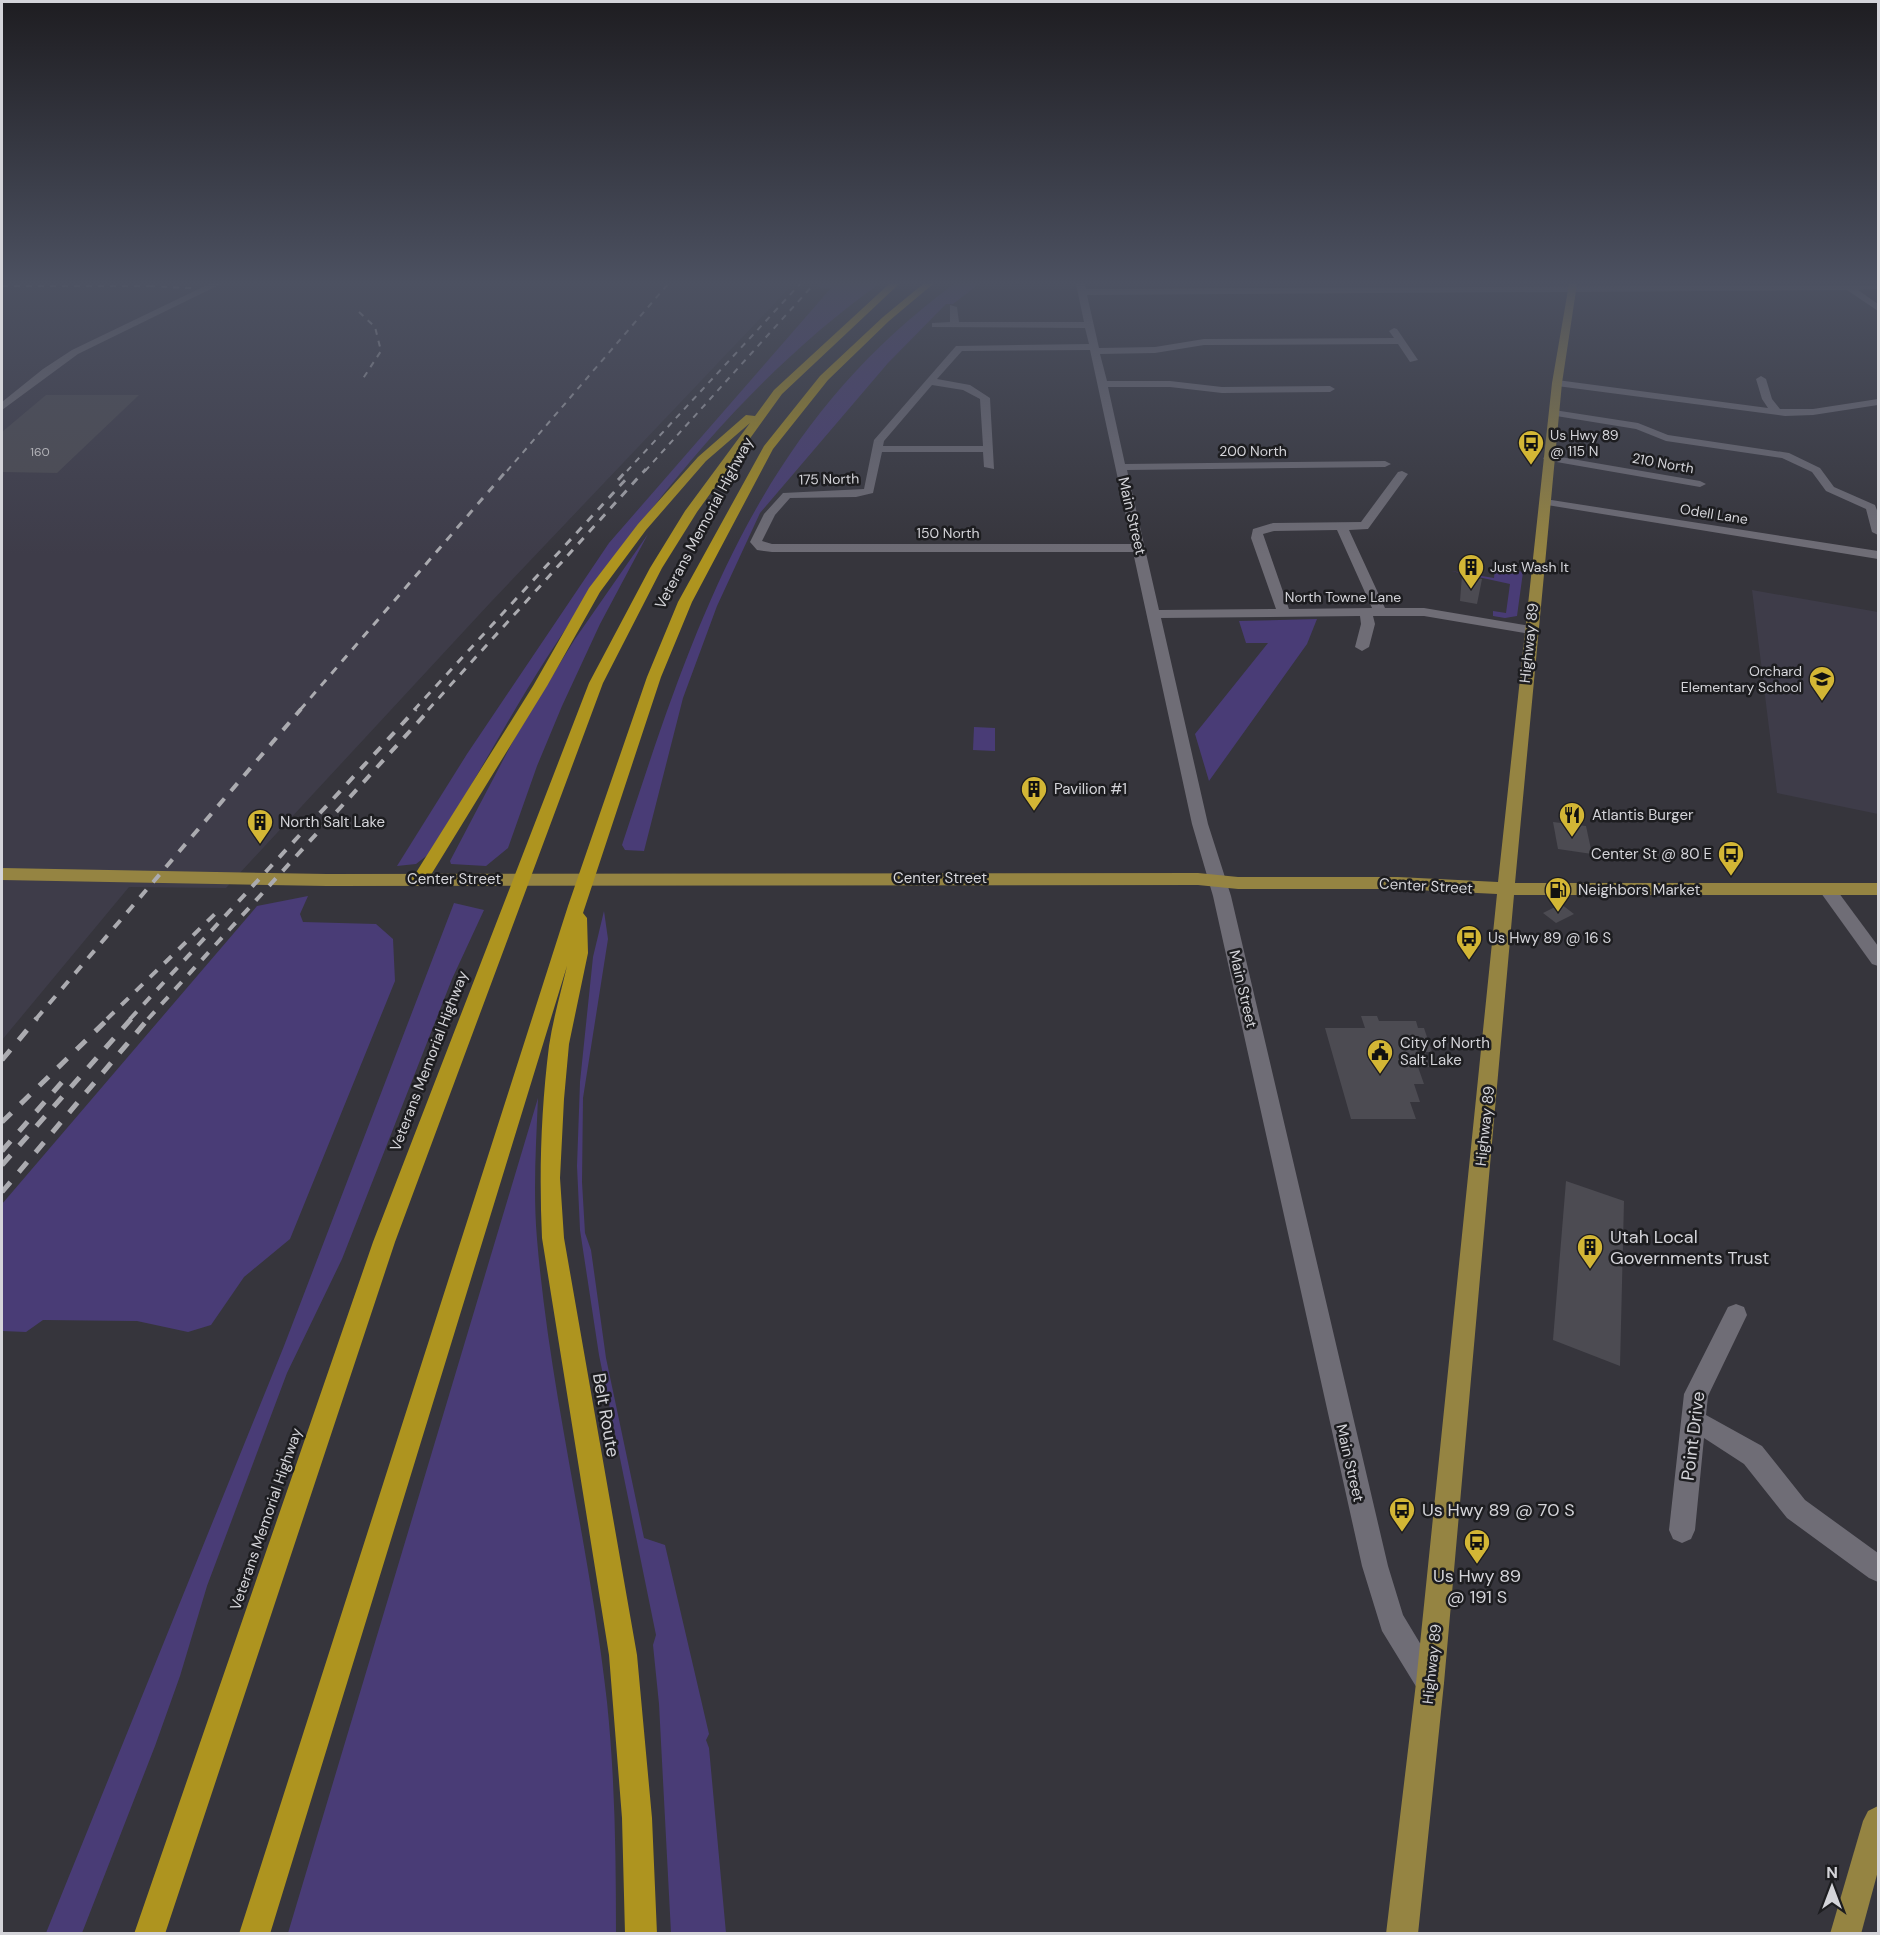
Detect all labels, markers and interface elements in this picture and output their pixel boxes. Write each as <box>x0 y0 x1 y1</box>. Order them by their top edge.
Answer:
place label: Us Hwy 89 @ 115 N <box>1550 426 1619 460</box>
bus stop icon: Us Hwy 89 @ 115 N <box>1516 428 1546 466</box>
street label: Veterans Memorial Highway <box>650 433 758 612</box>
street label: 200 North <box>1219 442 1287 460</box>
house number: 160 <box>30 444 50 460</box>
street label: 210 North <box>1631 449 1695 477</box>
street label: 175 North <box>799 469 859 489</box>
street label: Main Street <box>1113 475 1151 557</box>
street label: Odell Lane <box>1679 500 1749 528</box>
street label: 150 North <box>917 524 979 542</box>
building icon: Just Wash It <box>1456 552 1486 590</box>
place label: Just Wash It <box>1490 558 1569 576</box>
street label: North Towne Lane <box>1285 588 1401 606</box>
street label: Highway 89 <box>1515 602 1543 684</box>
place label: Orchard Elementary School <box>1681 662 1802 696</box>
school or university icon: Orchard Elementary School <box>1807 664 1837 702</box>
building icon: Pavilion #1 <box>1019 774 1049 812</box>
place label: Pavilion #1 <box>1054 779 1127 799</box>
restaurant icon: Atlantis Burger <box>1557 800 1587 838</box>
place label: Atlantis Burger <box>1592 805 1694 825</box>
building icon: North Salt Lake <box>245 807 275 845</box>
place label: North Salt Lake <box>280 812 385 832</box>
bus stop icon: Center St @ 80 E <box>1716 839 1746 877</box>
place label: Center St @ 80 E <box>1591 844 1712 864</box>
street label: Center Street <box>893 868 987 888</box>
street label: Center Street <box>407 869 501 889</box>
street label: Center Street <box>1378 874 1474 898</box>
fuel station icon: Neighbors Market <box>1543 875 1573 913</box>
place label: Neighbors Market <box>1578 880 1700 900</box>
bus stop icon: Us Hwy 89 @ 16 S <box>1454 923 1484 961</box>
place label: Us Hwy 89 @ 16 S <box>1488 928 1612 948</box>
street label: Main Street <box>1224 948 1262 1030</box>
street label: Veterans Memorial Highway <box>385 967 473 1154</box>
place label: City of North Salt Lake <box>1400 1033 1490 1070</box>
public building icon: City of North Salt Lake <box>1365 1037 1395 1075</box>
street label: Highway 89 <box>1471 1085 1499 1167</box>
place label: Utah Local Governments Trust <box>1610 1225 1769 1270</box>
building icon: Utah Local Governments Trust <box>1575 1232 1605 1270</box>
street label: Belt Route <box>587 1371 625 1459</box>
street label: Point Drive <box>1676 1390 1710 1482</box>
street label: Main Street <box>1331 1422 1369 1504</box>
street label: Veterans Memorial Highway <box>225 1425 307 1613</box>
bus stop icon: Us Hwy 89 @ 70 S <box>1387 1495 1417 1533</box>
place label: Us Hwy 89 @ 70 S <box>1422 1498 1575 1522</box>
bus stop icon: Us Hwy 89 @ 191 S <box>1462 1527 1492 1565</box>
place label: Us Hwy 89 @ 191 S <box>1433 1564 1521 1609</box>
street label: Highway 89 <box>1418 1623 1446 1705</box>
north arrow <box>1802 1857 1862 1917</box>
text: N <box>1826 1862 1838 1883</box>

